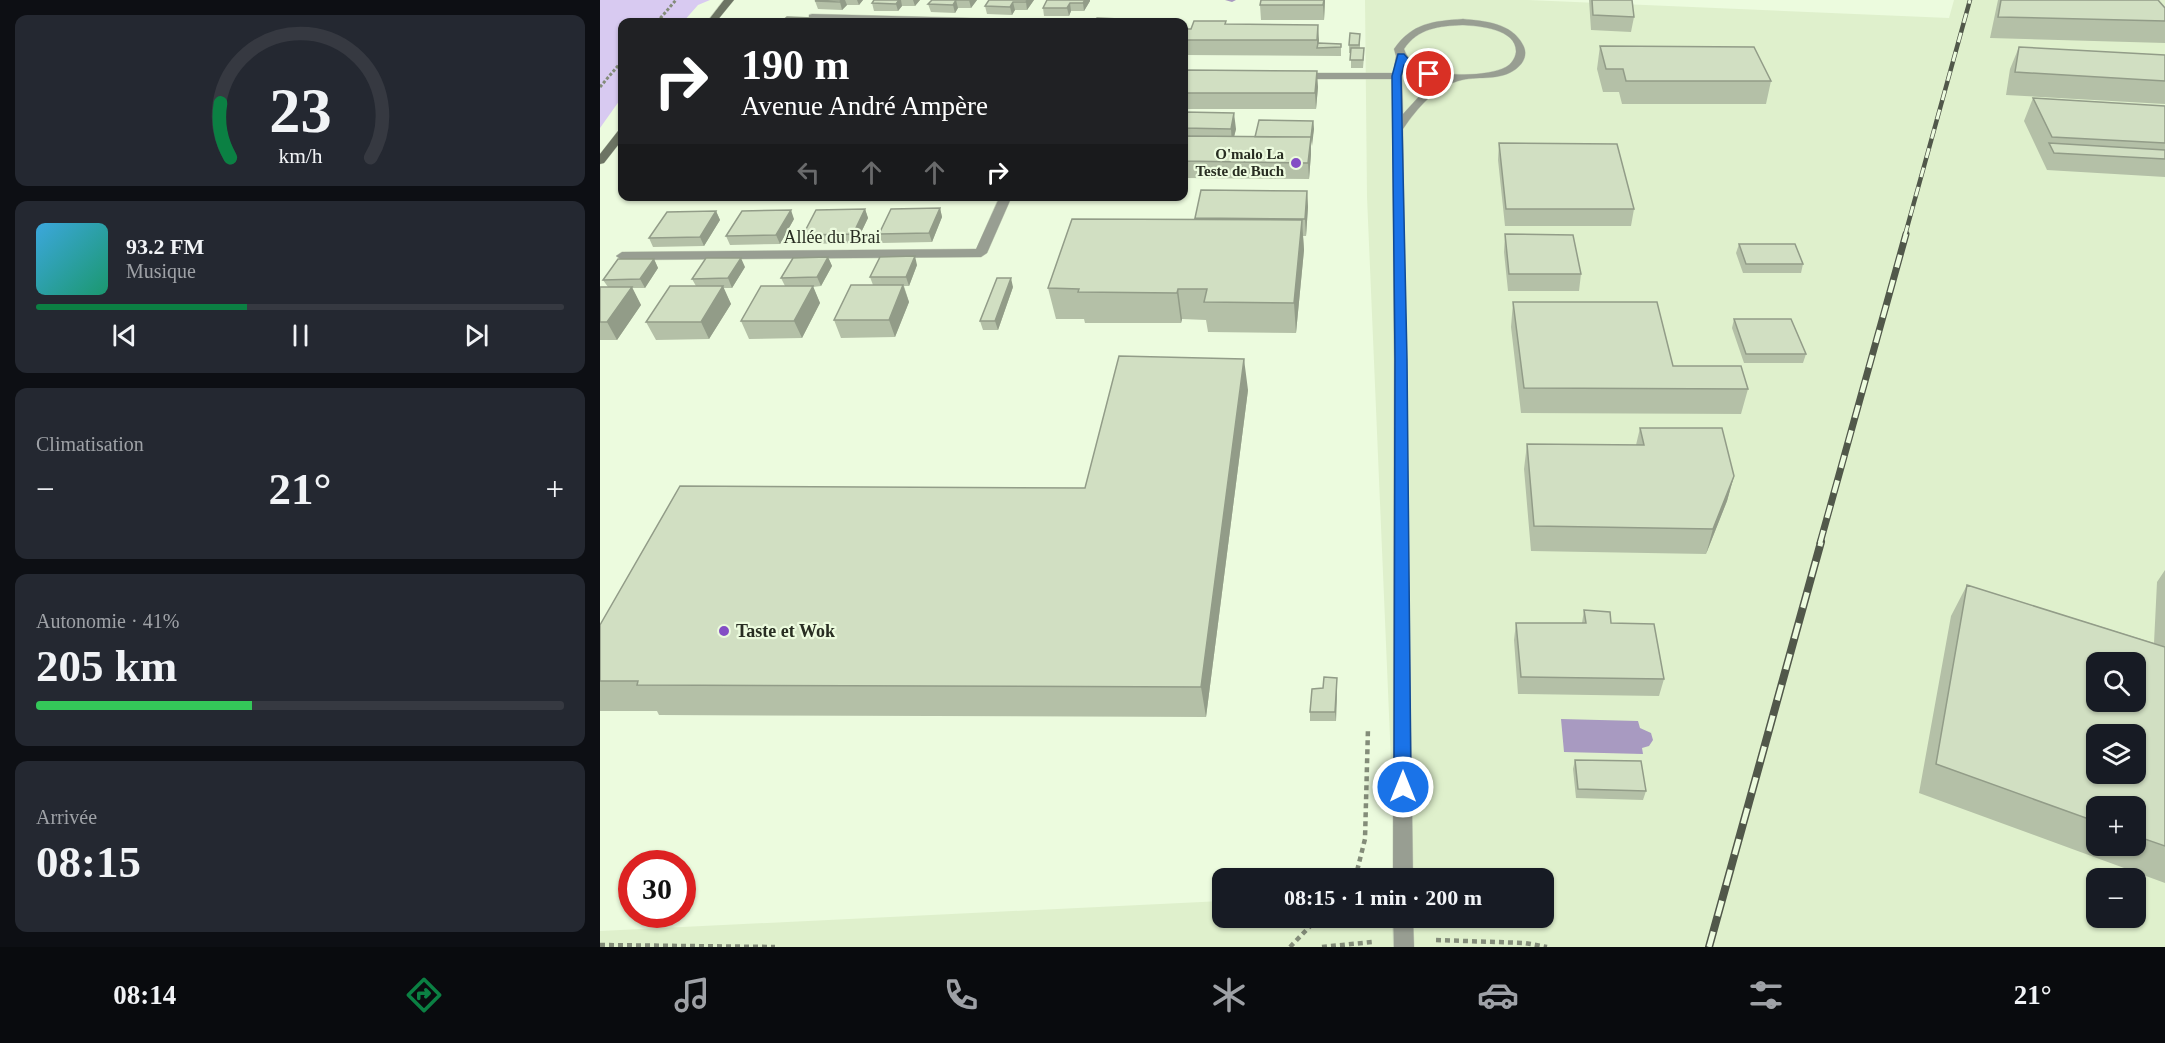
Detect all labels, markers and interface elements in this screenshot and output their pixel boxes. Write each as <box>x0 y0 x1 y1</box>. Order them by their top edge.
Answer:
icon: right <box>642 42 720 120</box>
text: 190 m <box>741 42 850 88</box>
pin <box>1403 48 1454 99</box>
icon: arrive <box>1412 57 1445 90</box>
text: 23 <box>269 76 331 145</box>
text: Avenue André Ampère <box>741 91 988 121</box>
text: km/h <box>278 144 322 168</box>
place label: O'malo La Teste de Buch <box>1195 146 1285 179</box>
icon: left <box>792 156 825 189</box>
icon: ahead <box>855 156 888 189</box>
icon: ahead <box>918 156 951 189</box>
icon: right <box>981 156 1014 189</box>
marker: O'malo La Teste de Buch <box>1289 156 1303 170</box>
street label: Allée du Brai <box>784 227 880 247</box>
text: 93.2 FM <box>126 234 204 259</box>
text: Musique <box>126 260 196 282</box>
icon: previous <box>108 319 141 352</box>
icon: pause <box>284 319 317 352</box>
icon: next <box>460 319 493 352</box>
text: Climatisation <box>36 433 144 455</box>
text: 21° <box>269 464 332 514</box>
text: − <box>36 471 55 507</box>
text: + <box>545 471 564 507</box>
text: Autonomie · 41% <box>36 610 179 632</box>
place label: Taste et Wok <box>736 621 835 641</box>
marker: Taste et Wok <box>717 624 731 638</box>
text: 205 km <box>36 641 177 691</box>
map controls <box>2086 652 2146 928</box>
button: search <box>2086 652 2146 712</box>
button: layers <box>2086 724 2146 784</box>
position arrow <box>1371 755 1435 819</box>
button: + <box>2086 796 2146 856</box>
text: Arrivée <box>36 806 97 828</box>
text: 08:15 <box>36 837 141 887</box>
speed limit sign: 30 <box>618 850 696 928</box>
button: − <box>2086 868 2146 928</box>
text: 08:15 · 1 min · 200 m <box>1284 885 1482 910</box>
icon: directions <box>403 974 445 1016</box>
icon: music <box>671 974 713 1016</box>
icon: phone <box>940 974 982 1016</box>
icon: climate <box>1208 974 1250 1016</box>
icon: car <box>1477 974 1519 1016</box>
icon: filters <box>1745 974 1787 1016</box>
text: 08:14 <box>113 980 176 1010</box>
text: 21° <box>2014 980 2052 1010</box>

